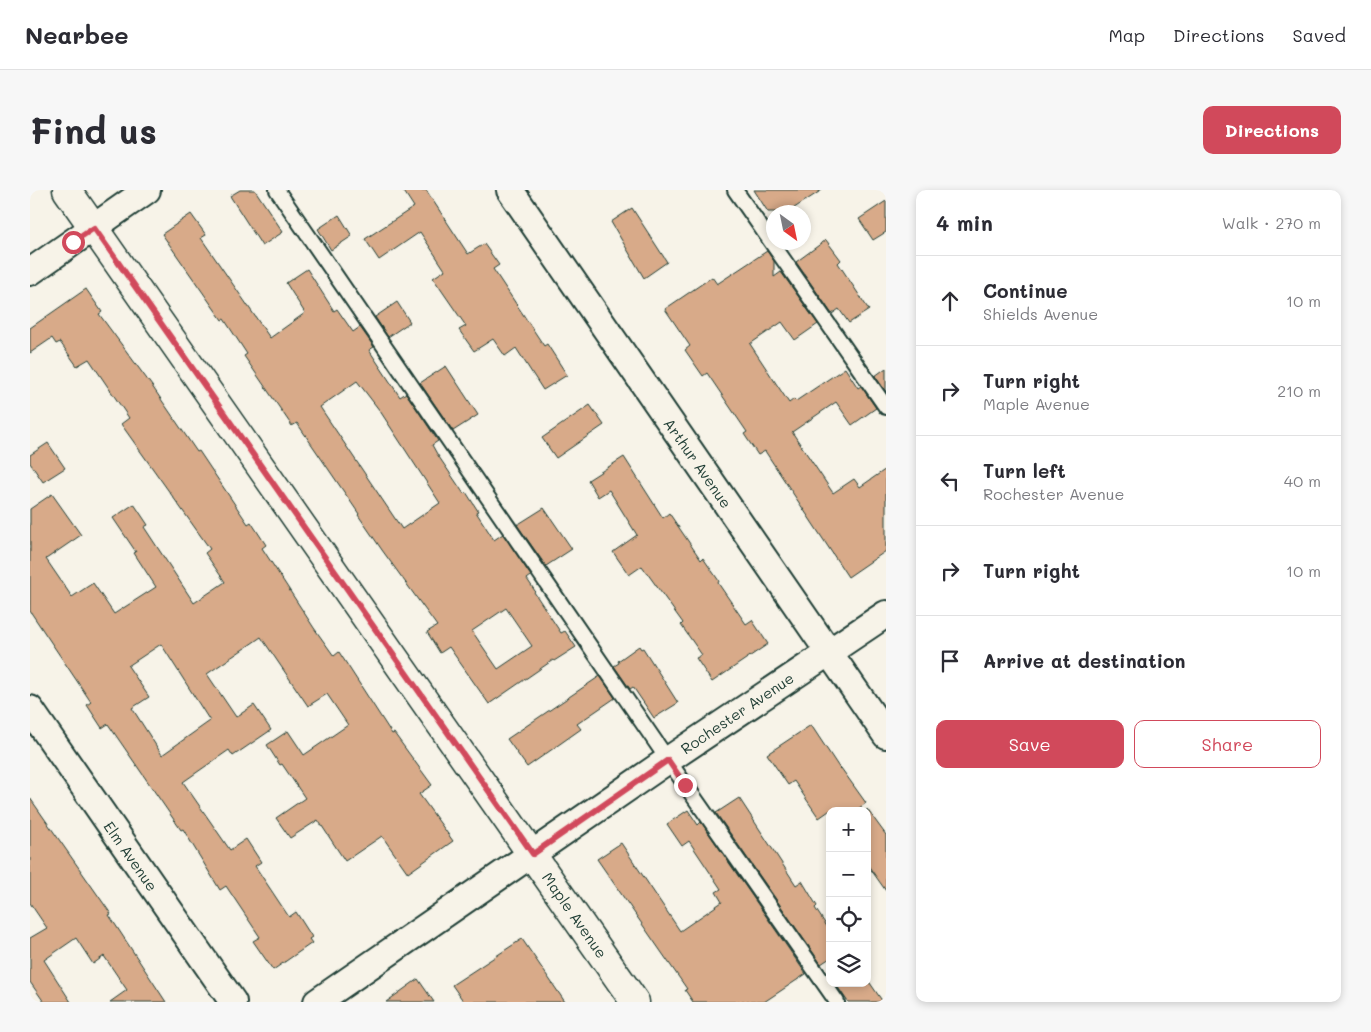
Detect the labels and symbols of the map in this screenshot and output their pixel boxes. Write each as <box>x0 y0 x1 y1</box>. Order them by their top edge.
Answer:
north arrow <box>766 205 811 250</box>
route start <box>62 231 85 254</box>
street label: Arthur Avenue <box>660 414 736 512</box>
street label: Rochester Avenue <box>676 668 798 758</box>
route end <box>674 774 697 797</box>
street label: Elm Avenue <box>100 817 162 895</box>
street label: Maple Avenue <box>538 868 612 962</box>

